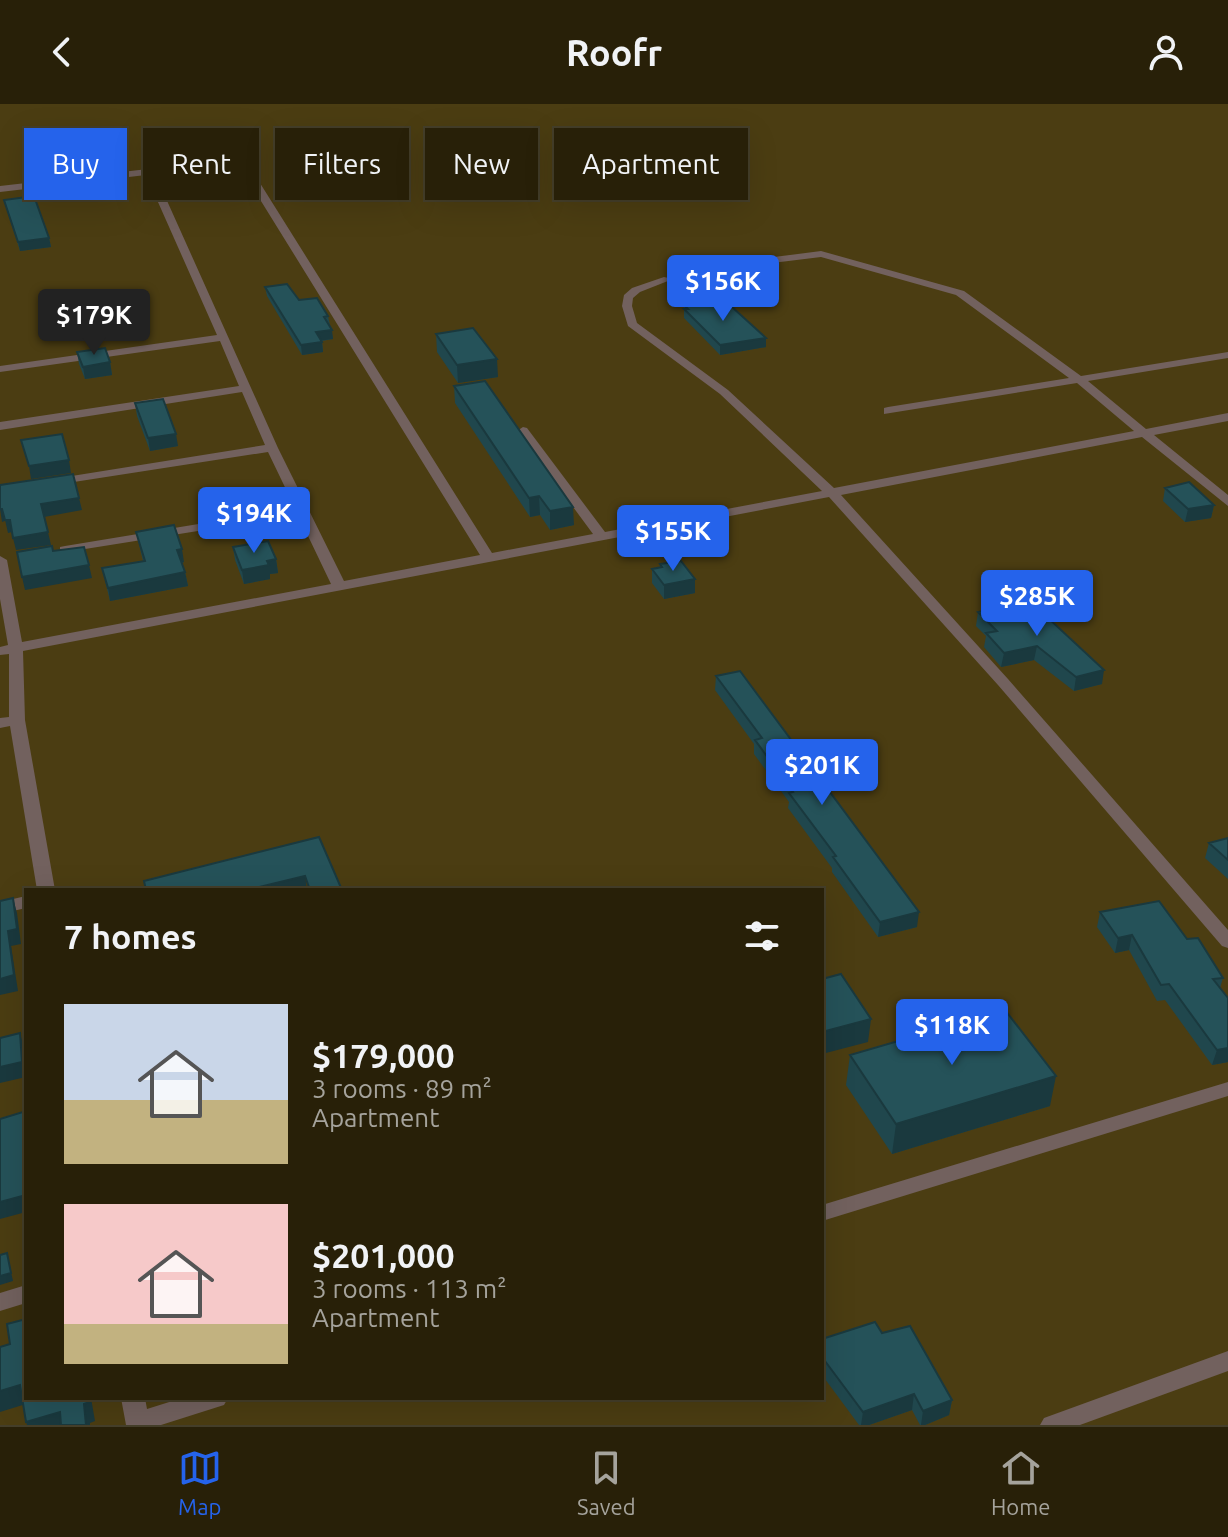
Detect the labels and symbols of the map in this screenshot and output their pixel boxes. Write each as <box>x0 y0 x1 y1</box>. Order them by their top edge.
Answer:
pin: $156K <box>667 255 779 323</box>
pin: $179K <box>38 289 150 357</box>
pin: $194K <box>198 487 310 555</box>
pin: $155K <box>617 505 729 573</box>
pin: $285K <box>981 570 1093 638</box>
pin: $201K <box>766 739 878 807</box>
pin: $118K <box>896 999 1008 1067</box>

